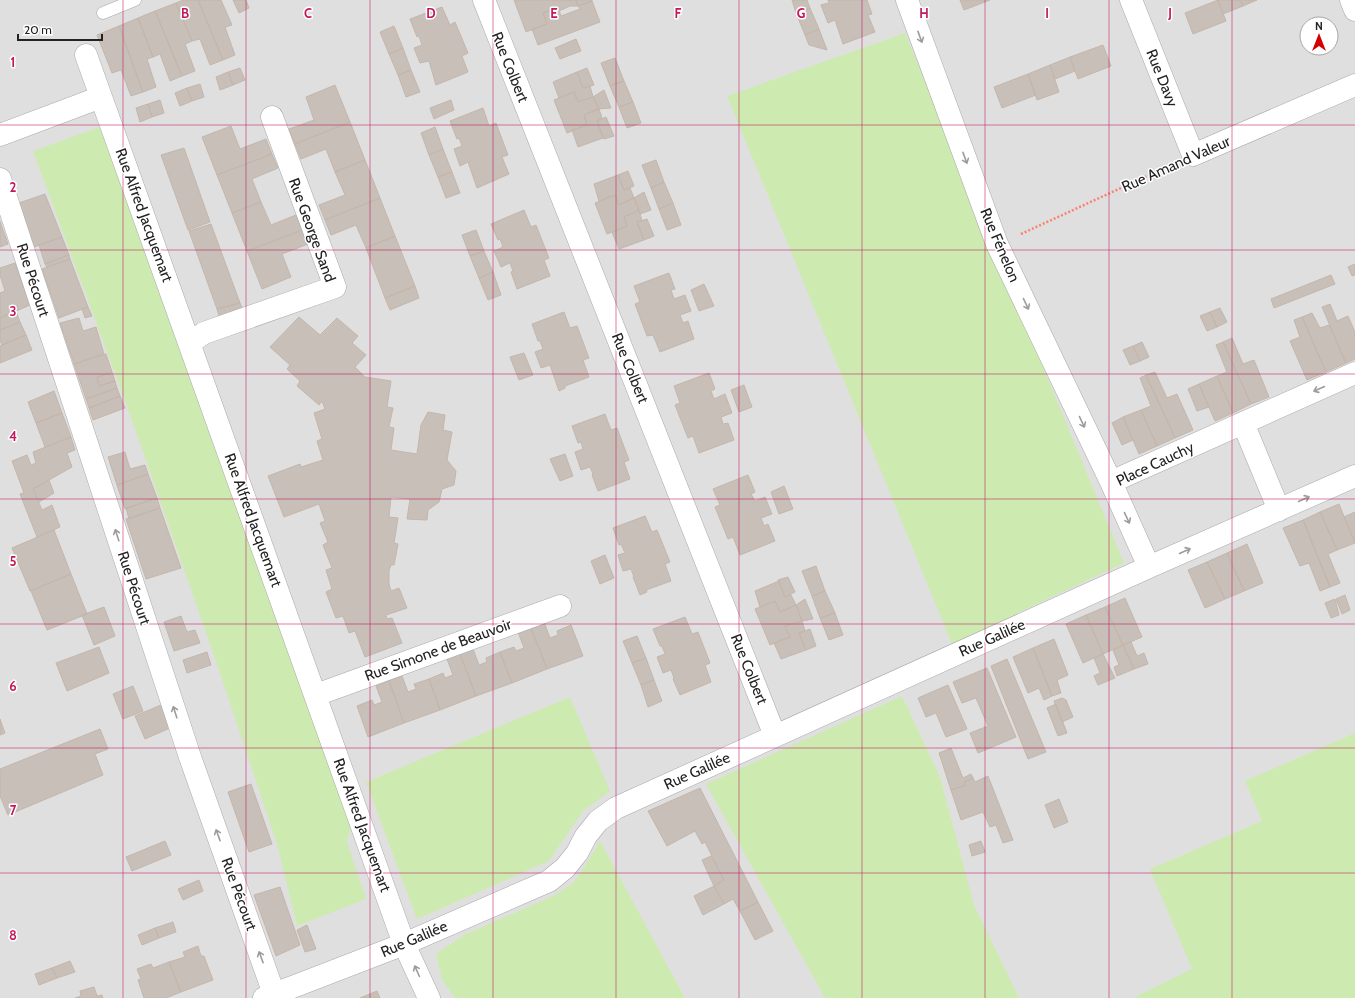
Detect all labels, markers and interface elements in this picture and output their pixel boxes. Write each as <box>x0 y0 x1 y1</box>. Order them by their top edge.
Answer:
text: B <box>181 5 189 21</box>
text: C <box>304 5 312 21</box>
text: D <box>426 5 436 21</box>
text: E <box>550 5 558 21</box>
text: F <box>675 5 682 21</box>
text: G <box>797 5 806 21</box>
text: H <box>919 5 929 21</box>
text: I <box>1045 5 1049 21</box>
text: J <box>1167 5 1172 21</box>
scale bar <box>18 16 102 42</box>
north arrow <box>1299 16 1339 56</box>
text: N <box>1315 19 1323 33</box>
text: 20 m <box>24 22 52 37</box>
street label: Rue Colbert <box>488 29 532 105</box>
one-way arrow <box>917 30 925 42</box>
street label: Rue Davy <box>1142 47 1182 110</box>
text: 1 <box>11 54 15 70</box>
street label: Rue Amand Valeur <box>1119 132 1233 196</box>
street label: Rue Alfred Jacquemart <box>111 146 177 284</box>
one-way arrow <box>962 152 970 164</box>
street label: Rue George Sand <box>285 175 339 285</box>
text: 2 <box>10 179 17 195</box>
street label: Rue Fénelon <box>976 205 1024 285</box>
street label: Rue Pécourt <box>13 241 53 319</box>
one-way arrow <box>1023 298 1030 310</box>
text: 3 <box>9 303 17 319</box>
street label: Rue Colbert <box>608 330 652 406</box>
one-way arrow <box>1314 386 1326 393</box>
one-way arrow <box>1079 415 1086 427</box>
text: 4 <box>9 428 17 444</box>
street label: Place Cauchy <box>1113 438 1197 490</box>
street label: Rue Alfred Jacquemart <box>220 451 286 589</box>
one-way arrow <box>1298 494 1310 502</box>
one-way arrow <box>1124 512 1131 524</box>
one-way arrow <box>113 529 120 542</box>
one-way arrow <box>1179 547 1191 554</box>
street label: Rue Pécourt <box>114 549 154 627</box>
text: 5 <box>10 553 17 569</box>
street label: Rue Simone de Beauvoir <box>362 615 514 685</box>
street label: Rue Galilée <box>956 615 1028 661</box>
street label: Rue Colbert <box>727 631 771 707</box>
text: 6 <box>9 678 17 694</box>
one-way arrow <box>171 706 178 719</box>
street label: Rue Galilée <box>661 748 733 794</box>
street label: Rue Alfred Jacquemart <box>329 756 395 894</box>
text: 7 <box>10 802 17 818</box>
one-way arrow <box>213 829 221 841</box>
street label: Rue Pécourt <box>217 855 261 933</box>
street label: Rue Galilée <box>378 917 450 961</box>
text: 8 <box>9 927 17 943</box>
one-way arrow <box>257 952 265 964</box>
one-way arrow <box>413 965 420 977</box>

